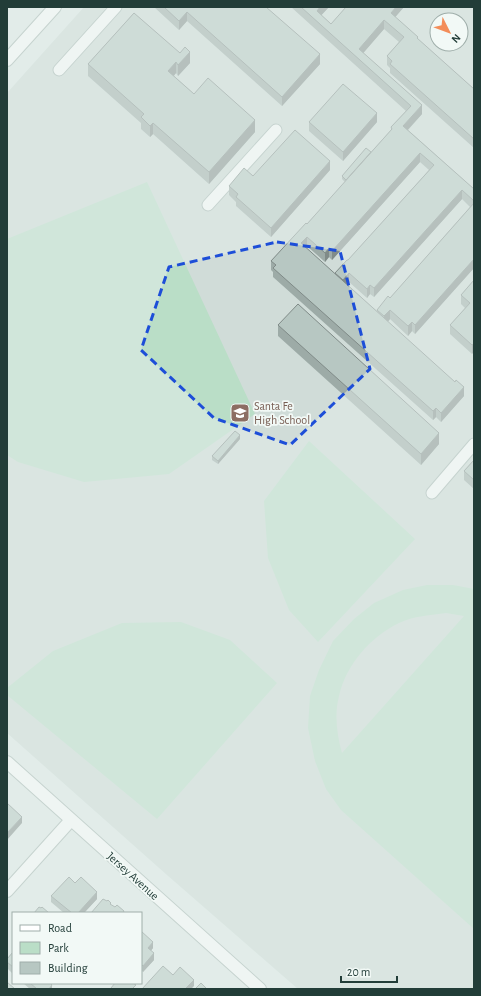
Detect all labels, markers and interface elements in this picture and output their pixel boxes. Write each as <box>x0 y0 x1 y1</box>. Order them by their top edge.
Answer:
north arrow <box>429 12 469 52</box>
text: N <box>449 32 463 45</box>
place label: Santa Fe High School <box>254 400 310 426</box>
school or university icon: Santa Fe High School <box>229 402 251 424</box>
street label: Jersey Avenue <box>104 850 161 903</box>
legend <box>12 912 142 984</box>
text: Road <box>48 922 72 934</box>
text: Park <box>48 942 69 954</box>
scale bar <box>341 958 397 984</box>
text: Building <box>48 962 88 974</box>
text: 20 m <box>347 966 370 978</box>

